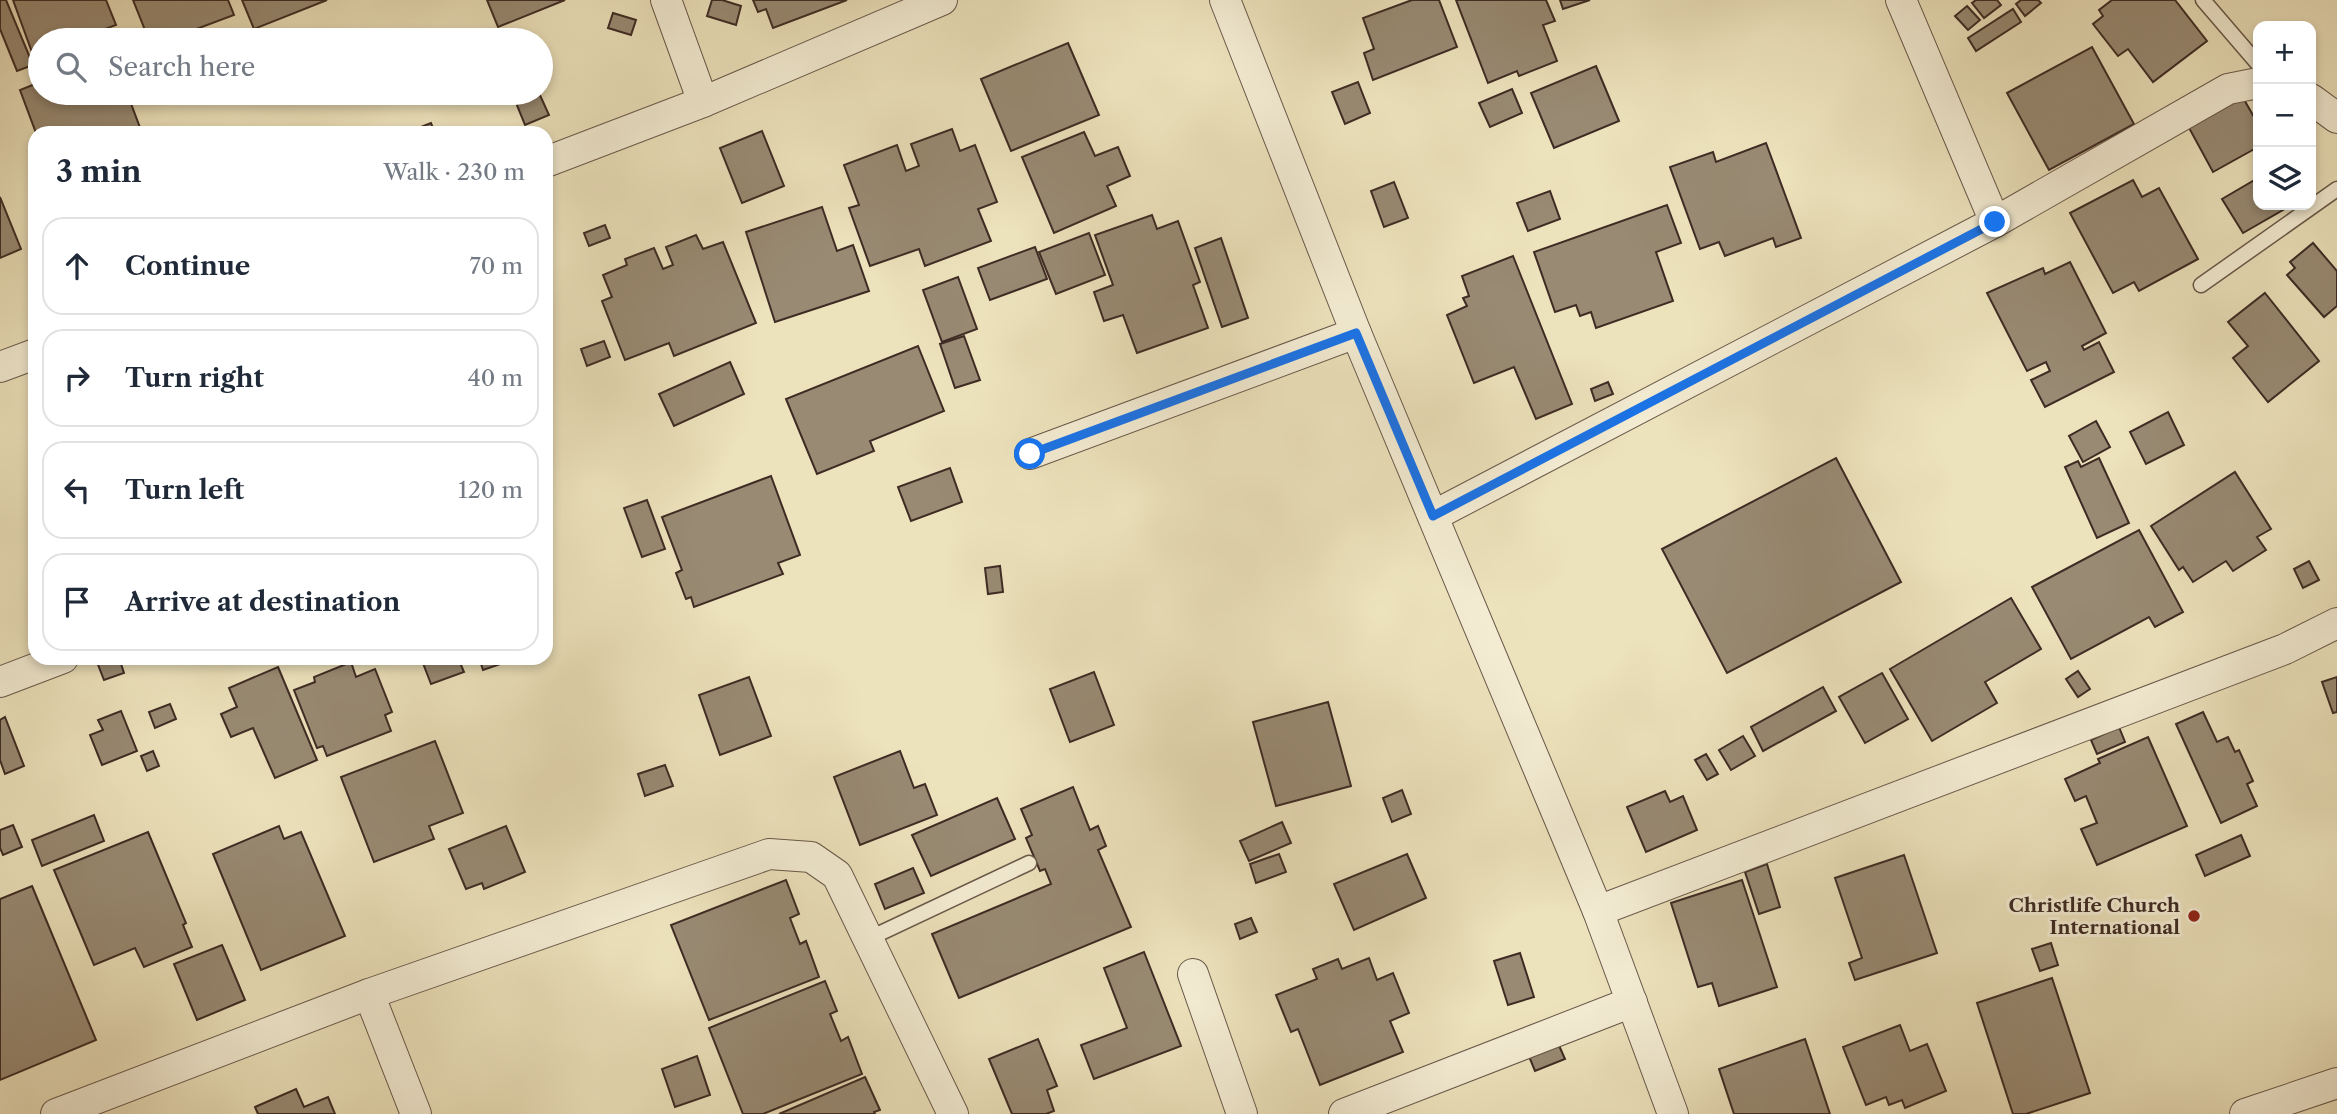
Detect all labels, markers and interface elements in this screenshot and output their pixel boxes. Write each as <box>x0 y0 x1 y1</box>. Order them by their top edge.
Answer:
map controls <box>2253 21 2316 210</box>
button: + <box>2253 21 2316 84</box>
search box <box>28 28 553 105</box>
icon: search <box>52 48 90 86</box>
text: Search here <box>108 51 255 83</box>
button: − <box>2253 84 2316 147</box>
button: layers <box>2253 147 2316 210</box>
text: 3 min <box>56 153 142 190</box>
text: Walk · 230 m <box>383 158 525 186</box>
route end <box>1979 206 2010 237</box>
icon: ahead <box>58 247 96 285</box>
text: Continue <box>125 250 250 282</box>
text: 70 m <box>470 252 523 280</box>
icon: right <box>58 359 96 397</box>
text: Turn right <box>125 362 264 394</box>
text: 40 m <box>468 364 523 392</box>
route start <box>1014 438 1045 469</box>
icon: left <box>58 471 96 509</box>
text: Turn left <box>125 474 244 506</box>
text: 120 m <box>458 476 523 504</box>
icon: arrive <box>58 583 96 621</box>
text: Arrive at destination <box>125 586 400 618</box>
place label: Christlife Church International <box>2009 894 2180 939</box>
marker: Christlife Church International <box>2186 908 2202 924</box>

